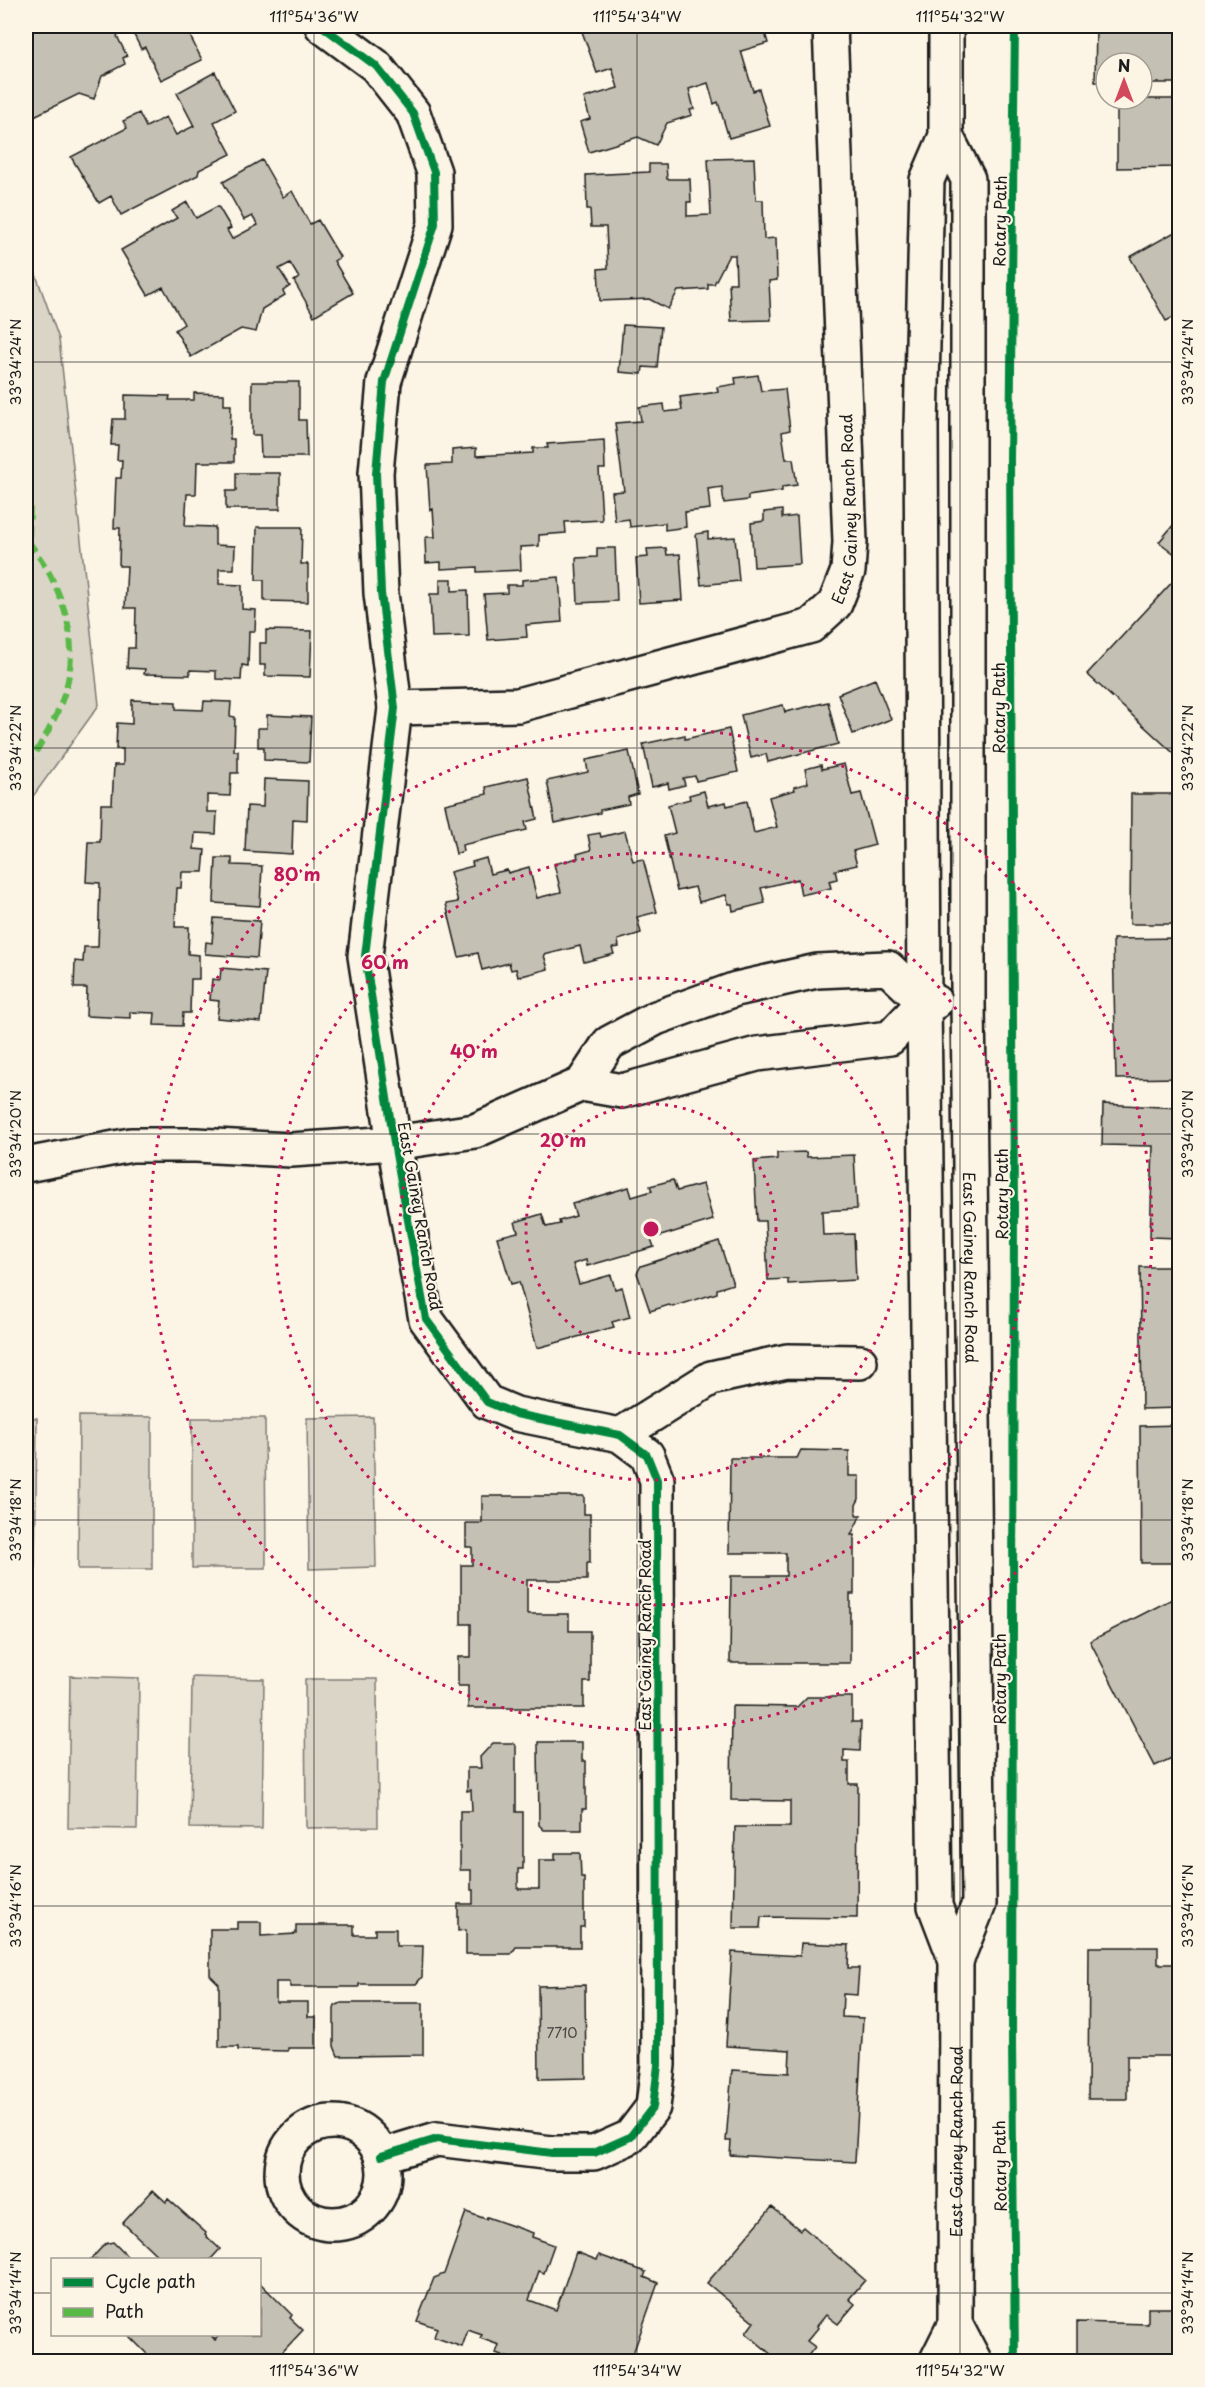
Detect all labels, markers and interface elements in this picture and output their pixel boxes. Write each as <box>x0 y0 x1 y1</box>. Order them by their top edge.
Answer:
text: 111°54'36"W <box>269 4 359 27</box>
text: 111°54'34"W <box>593 4 682 27</box>
text: 111°54'32"W <box>915 4 1005 27</box>
north arrow <box>1094 51 1154 111</box>
text: N <box>1118 53 1130 77</box>
street label: Rotary Path <box>986 175 1012 267</box>
text: 33°34'24"N <box>3 318 26 406</box>
text: 33°34'24"N <box>1175 318 1198 406</box>
street label: East Gainey Ranch Road <box>824 413 862 607</box>
street label: Rotary Path <box>986 662 1010 754</box>
text: 33°34'22"N <box>3 704 26 792</box>
text: 33°34'22"N <box>1175 704 1198 792</box>
text: 80 m <box>273 860 321 887</box>
text: 60 m <box>361 948 409 975</box>
text: 40 m <box>450 1037 498 1064</box>
text: 33°34'20"N <box>3 1090 26 1178</box>
text: 33°34'20"N <box>1175 1090 1198 1178</box>
street label: East Gainey Ranch Road <box>393 1120 449 1312</box>
text: 20 m <box>540 1126 586 1153</box>
street label: Rotary Path <box>989 1148 1013 1240</box>
street label: East Gainey Ranch Road <box>958 1172 984 1364</box>
centre of rings <box>641 1219 661 1239</box>
text: 33°34'18"N <box>3 1478 26 1562</box>
text: 33°34'18"N <box>1175 1478 1198 1562</box>
street label: East Gainey Ranch Road <box>632 1539 656 1731</box>
street label: Rotary Path <box>987 1633 1011 1725</box>
text: 33°34'16"N <box>3 1864 26 1948</box>
text: 33°34'16"N <box>1175 1864 1198 1948</box>
house number: 7710 <box>546 2022 578 2043</box>
street label: East Gainey Ranch Road <box>943 2046 968 2237</box>
street label: Rotary Path <box>986 2120 1012 2212</box>
text: 33°34'14"N <box>3 2251 26 2335</box>
text: 33°34'14"N <box>1175 2251 1198 2335</box>
legend <box>51 2258 261 2336</box>
text: Cycle path <box>105 2267 196 2294</box>
text: Path <box>105 2297 144 2324</box>
text: 111°54'36"W <box>269 2358 359 2381</box>
text: 111°54'34"W <box>593 2358 682 2381</box>
text: 111°54'32"W <box>915 2358 1005 2381</box>

